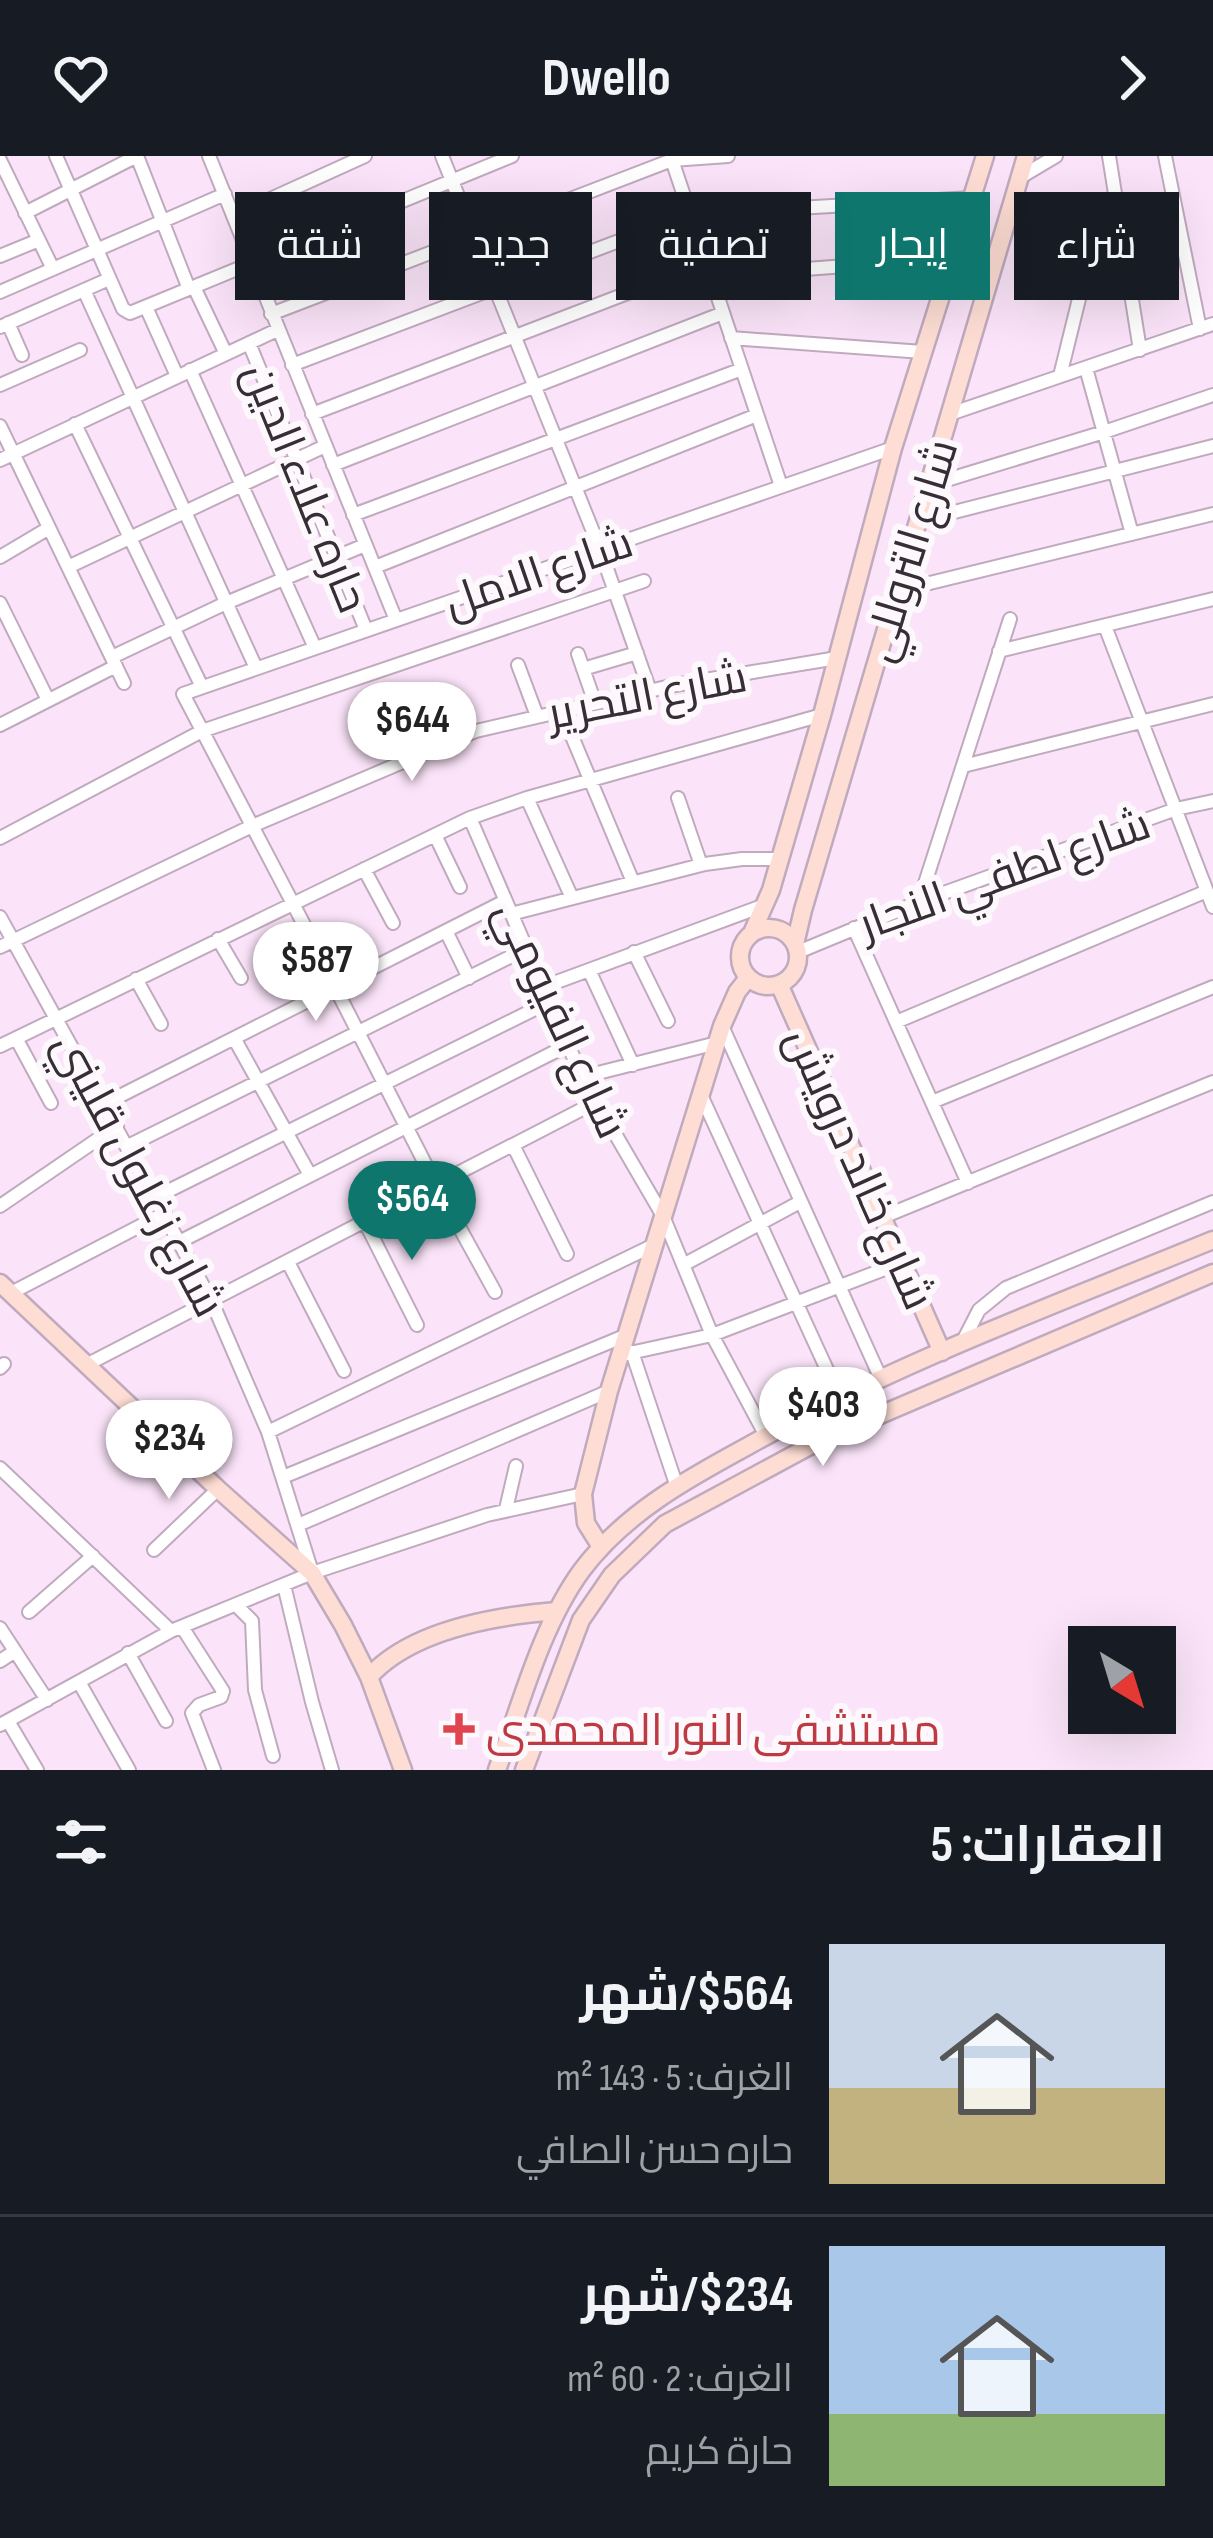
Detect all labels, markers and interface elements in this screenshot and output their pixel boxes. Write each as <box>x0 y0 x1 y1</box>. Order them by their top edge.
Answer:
icon: heart <box>48 45 114 111</box>
icon: forward <box>1099 45 1165 111</box>
text: Dwello <box>542 46 671 111</box>
chip: شقة <box>235 192 405 300</box>
chip: جديد <box>429 192 592 300</box>
chip: تصفية <box>616 192 811 300</box>
chip: إيجار <box>835 192 990 300</box>
chip: شراء <box>1014 192 1179 300</box>
street label: حاره علاء الدين <box>230 355 380 621</box>
street label: شارع التروللي <box>852 433 977 670</box>
street label: شارع الامل <box>437 515 641 632</box>
street label: شارع التحرير <box>540 650 752 744</box>
pin: $644 <box>341 682 483 784</box>
text: $644 <box>374 697 450 744</box>
street label: شارع لطفي النجار <box>849 797 1160 960</box>
street label: شارع الفيومي <box>475 893 639 1150</box>
pin: $587 <box>245 922 387 1024</box>
text: $587 <box>280 937 352 984</box>
street label: شارع خالد درويش <box>771 1020 945 1319</box>
street label: شارع زغلول قليني <box>34 1024 236 1330</box>
pin: $564 <box>341 1161 483 1263</box>
text: $564 <box>375 1176 449 1223</box>
pin: $403 <box>752 1367 894 1469</box>
text: $403 <box>786 1382 860 1429</box>
pin: $234 <box>98 1400 240 1502</box>
text: $234 <box>133 1415 205 1462</box>
north arrow <box>1068 1626 1176 1734</box>
map controls <box>1068 1626 1176 1734</box>
place label: مستشفى النور المحمدى <box>486 1704 941 1759</box>
marker: مستشفى النور المحمدى <box>443 1713 475 1745</box>
icon: filters <box>48 1809 114 1875</box>
text: العقارات: 5 <box>931 1815 1165 1876</box>
text: $564/شهر <box>580 1964 793 2025</box>
icon: home <box>925 1992 1069 2136</box>
text: الغرف: 5 · 143 m² <box>556 2055 793 2102</box>
text: حاره حسن الصافي <box>516 2128 793 2175</box>
text: $234/شهر <box>581 2265 793 2326</box>
icon: home <box>925 2294 1069 2438</box>
text: الغرف: 2 · 60 m² <box>567 2356 793 2403</box>
text: حارة كريم <box>645 2429 793 2476</box>

